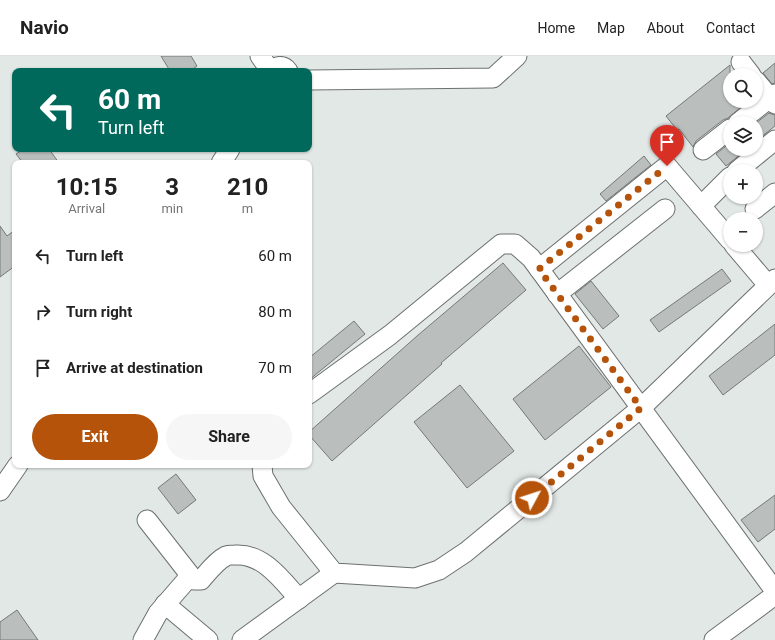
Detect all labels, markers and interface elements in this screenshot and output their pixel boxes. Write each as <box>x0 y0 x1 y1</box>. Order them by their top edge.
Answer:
text: Navio <box>20 16 69 39</box>
text: Home <box>537 20 575 36</box>
text: Map <box>597 20 625 36</box>
text: About <box>647 20 684 36</box>
text: Contact <box>706 20 755 36</box>
map controls <box>723 68 763 252</box>
button: search <box>723 68 763 108</box>
text: 60 m <box>98 83 161 116</box>
icon: left <box>32 84 84 136</box>
button: layers <box>723 116 763 156</box>
text: Turn left <box>98 117 164 138</box>
pin <box>650 125 684 166</box>
icon: arrive <box>656 131 678 153</box>
button: + <box>723 164 763 204</box>
text: 10:15 <box>56 173 118 201</box>
text: 3 <box>165 173 179 201</box>
text: 210 <box>227 173 268 201</box>
text: Arrival <box>68 201 105 216</box>
text: min <box>161 201 183 216</box>
text: m <box>242 201 253 216</box>
button: − <box>723 212 763 252</box>
icon: left <box>32 245 54 267</box>
text: Turn left <box>66 247 123 265</box>
text: 60 m <box>258 247 292 265</box>
icon: right <box>32 301 54 323</box>
text: Turn right <box>66 303 132 321</box>
text: 80 m <box>258 303 292 321</box>
icon: arrive <box>32 357 54 379</box>
text: Arrive at destination <box>66 359 203 377</box>
text: 70 m <box>258 359 292 377</box>
button: Exit <box>32 414 158 460</box>
button: Share <box>166 414 292 460</box>
position arrow <box>511 477 553 519</box>

